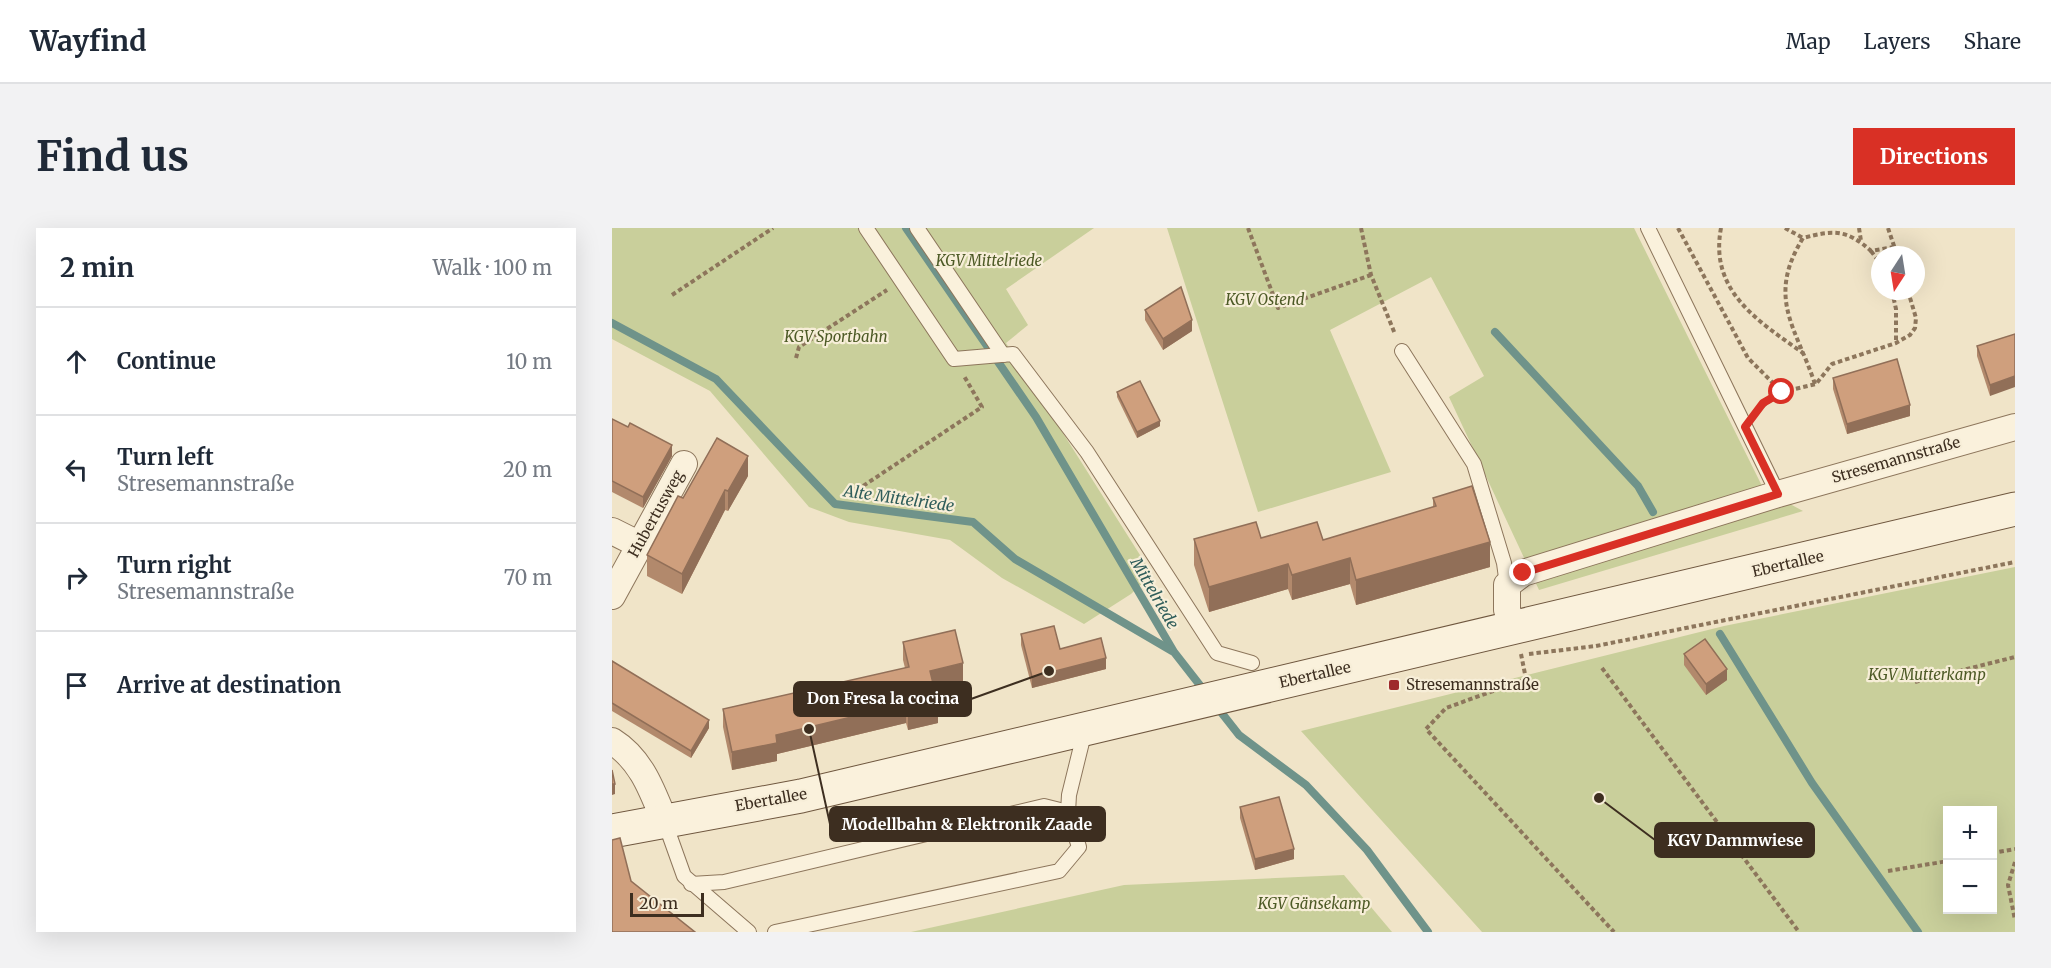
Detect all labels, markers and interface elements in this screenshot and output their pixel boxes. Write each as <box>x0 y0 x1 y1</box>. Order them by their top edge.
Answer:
text: Wayfind <box>30 23 146 59</box>
text: Map <box>1786 28 1831 55</box>
text: Layers <box>1864 28 1931 55</box>
text: Share <box>1964 28 2021 55</box>
button: Directions <box>1853 128 2015 185</box>
text: Find us <box>36 130 189 182</box>
north arrow <box>1871 246 1925 300</box>
text: 2 min <box>60 251 134 284</box>
park label: KGV Mittelriede <box>935 251 1043 270</box>
text: Walk · 100 m <box>433 255 552 280</box>
park label: KGV Ostend <box>1225 290 1305 309</box>
park label: KGV Sportbahn <box>783 327 888 346</box>
icon: ahead <box>60 345 93 378</box>
text: Continue <box>117 347 216 375</box>
text: 10 m <box>506 349 552 374</box>
route start <box>1768 378 1794 404</box>
street label: Stresemannstraße <box>1829 432 1962 487</box>
text: Turn left <box>117 443 214 471</box>
icon: left <box>60 453 93 486</box>
text: 20 m <box>503 457 552 482</box>
street label: Hubertusweg <box>624 467 687 561</box>
text: Stresemannstraße <box>117 471 294 496</box>
water label: Alte Mittelriede <box>840 480 956 516</box>
street label: Ebertallee <box>1750 546 1826 581</box>
text: Turn right <box>117 551 231 579</box>
water label: Mittelriede <box>1126 553 1184 632</box>
route end <box>1509 559 1535 585</box>
icon: right <box>60 561 93 594</box>
text: 70 m <box>504 565 552 590</box>
text: Stresemannstraße <box>117 579 294 604</box>
street label: Ebertallee <box>1277 657 1353 692</box>
park label: KGV Mutterkamp <box>1867 665 1986 684</box>
icon: arrive <box>60 669 93 702</box>
text: Arrive at destination <box>117 671 341 699</box>
place label: Stresemannstraße <box>1406 675 1539 694</box>
marker: Stresemannstraße <box>1387 678 1401 692</box>
callout: Don Fresa la cocina <box>794 682 971 716</box>
text: Don Fresa la cocina <box>807 688 959 708</box>
street label: Ebertallee <box>733 784 809 815</box>
map controls <box>1943 806 1997 914</box>
button: + <box>1943 806 1997 860</box>
callout: Modellbahn & Elektronik Zaade <box>830 807 1105 841</box>
text: Modellbahn & Elektronik Zaade <box>842 814 1093 834</box>
callout: KGV Dammwiese <box>1655 823 1814 857</box>
text: KGV Dammwiese <box>1667 830 1803 850</box>
button: − <box>1943 860 1997 914</box>
scale bar <box>630 890 704 918</box>
text: 20 m <box>639 893 678 913</box>
park label: KGV Gänsekamp <box>1257 894 1370 913</box>

